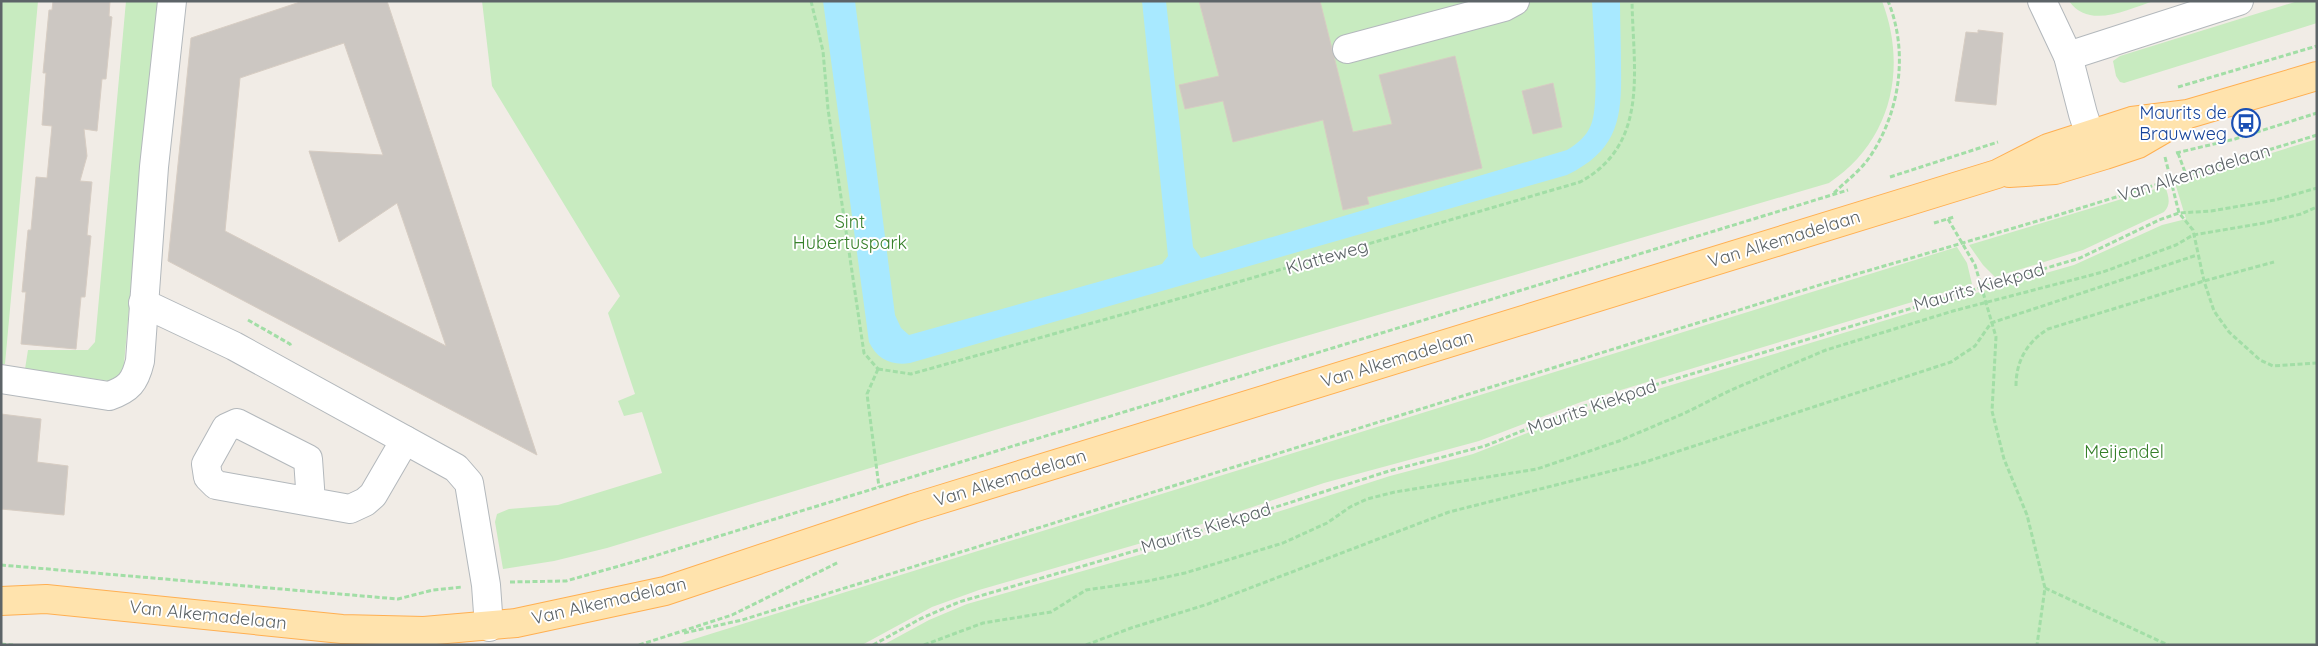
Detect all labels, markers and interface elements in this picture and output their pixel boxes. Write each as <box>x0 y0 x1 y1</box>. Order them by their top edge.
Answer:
place label: Maurits de Brauwweg <box>2139 101 2227 145</box>
bus stop icon: Maurits de Brauwweg <box>2231 108 2261 138</box>
street label: Van Alkemadelaan <box>2115 138 2273 207</box>
street label: Van Alkemadelaan <box>1705 204 1863 273</box>
park label: Sint Hubertuspark <box>793 210 907 254</box>
street label: Klatteweg <box>1283 234 1371 279</box>
street label: Maurits Kiekpad <box>1911 257 2047 316</box>
street label: Van Alkemadelaan <box>1318 324 1476 393</box>
street label: Maurits Kiekpad <box>1524 374 1659 439</box>
park label: Meijendel <box>2084 440 2164 463</box>
street label: Van Alkemadelaan <box>931 443 1089 512</box>
street label: Maurits Kiekpad <box>1138 497 1274 558</box>
street label: Van Alkemadelaan <box>529 572 688 629</box>
street label: Van Alkemadelaan <box>128 595 288 634</box>

